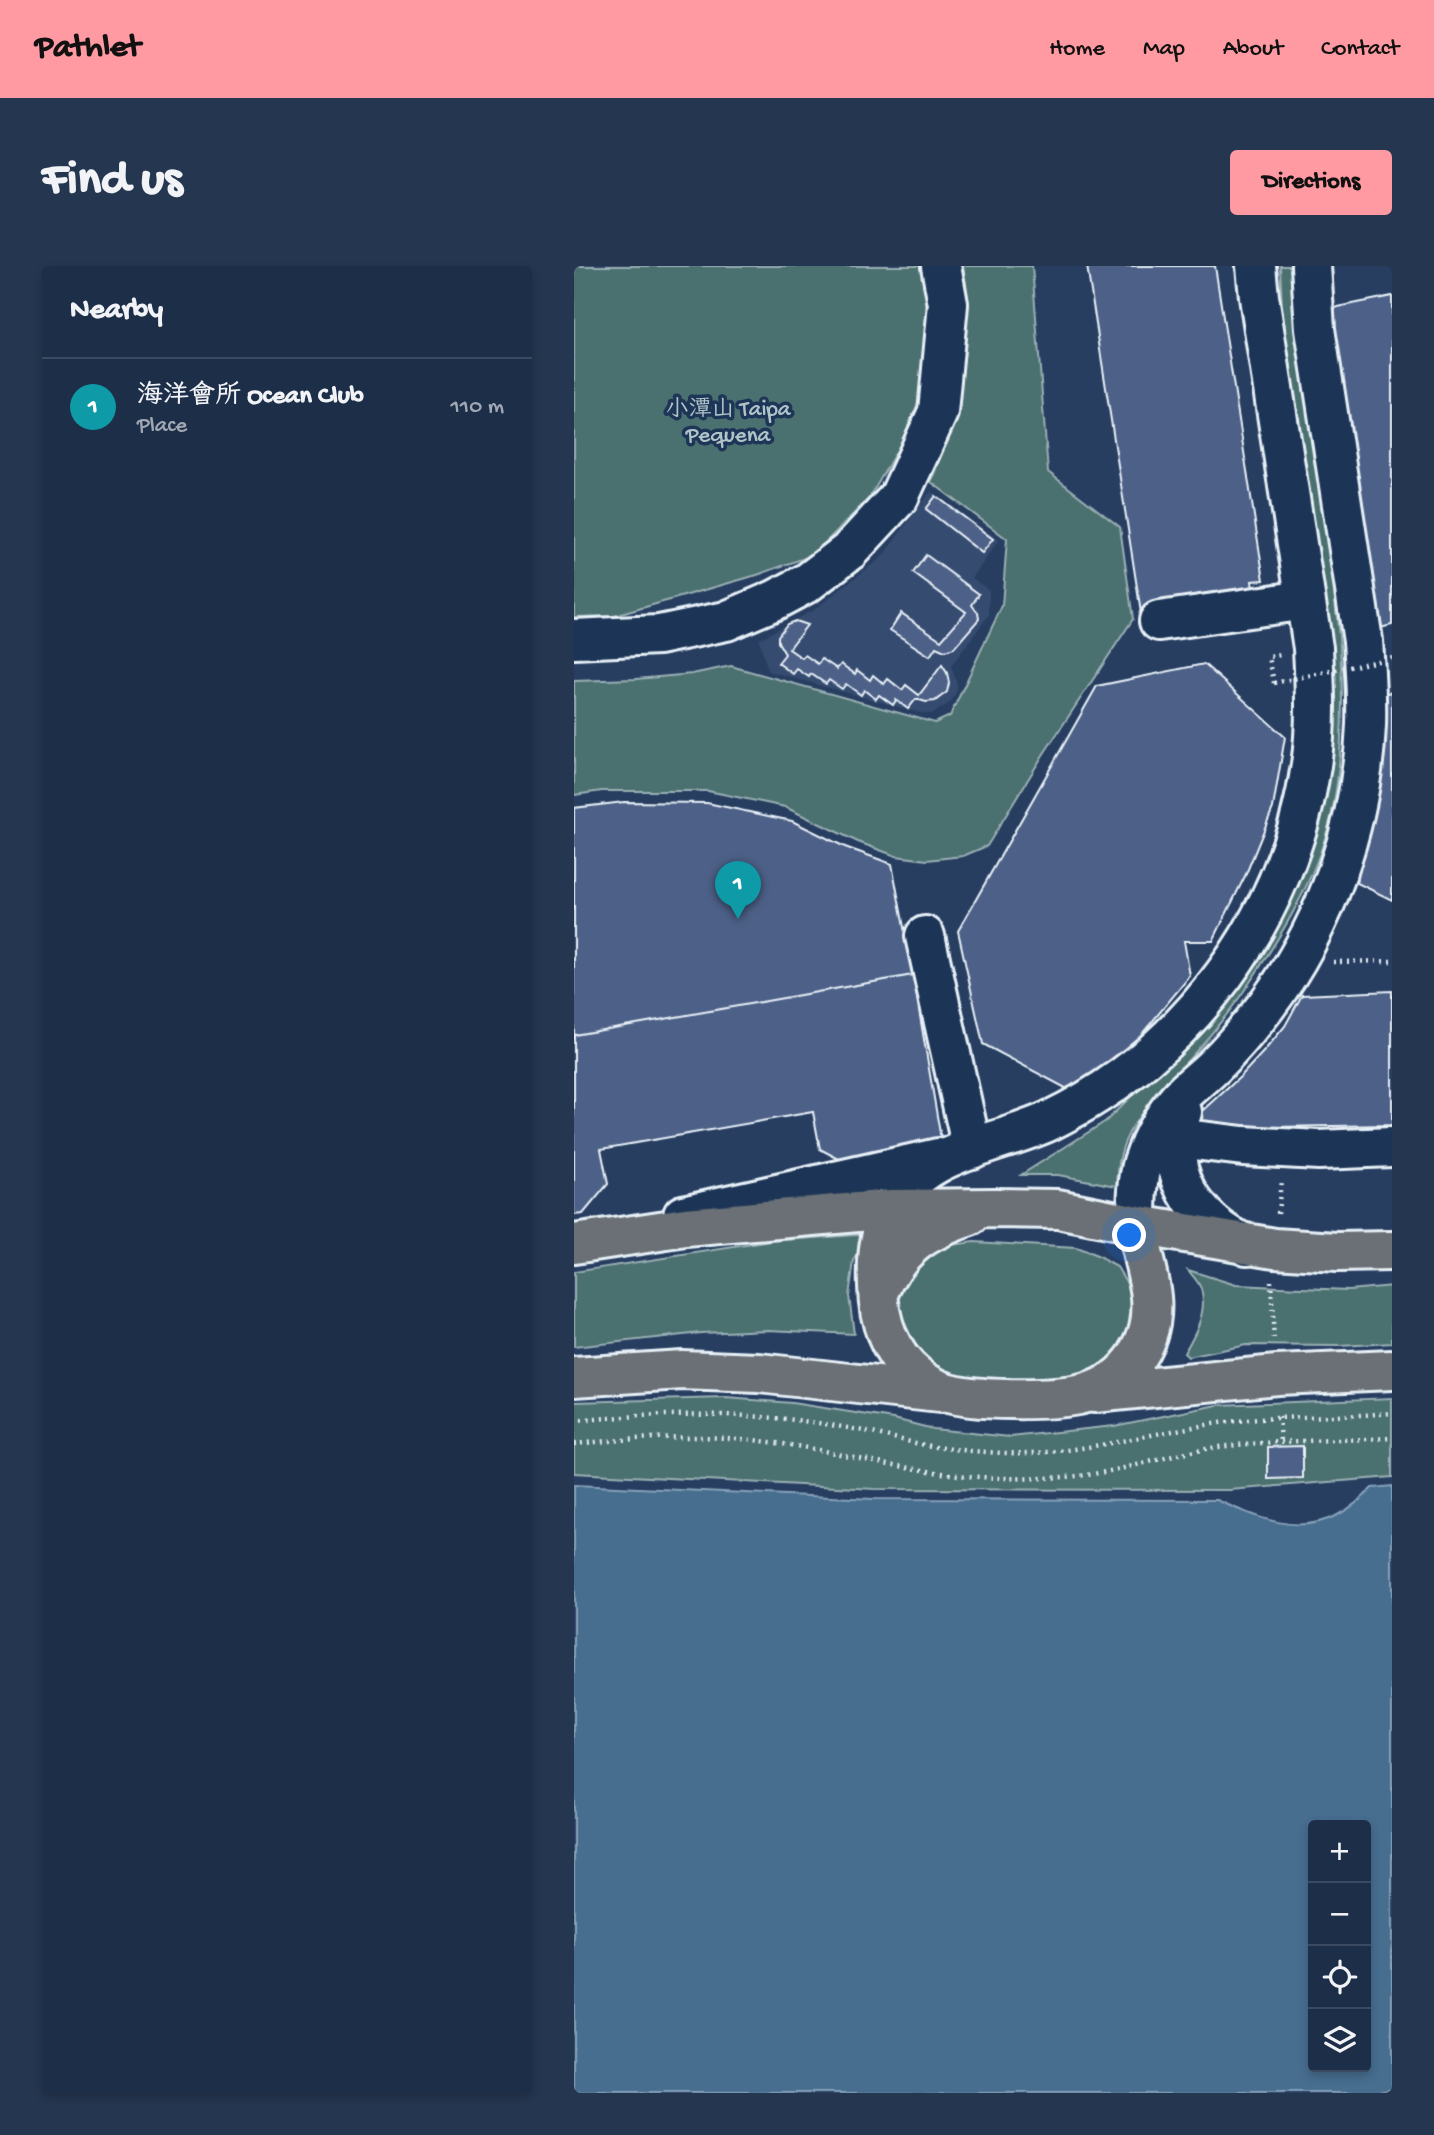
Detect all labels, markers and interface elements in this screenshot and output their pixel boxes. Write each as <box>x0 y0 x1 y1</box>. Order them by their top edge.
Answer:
text: Pathlet <box>35 30 141 68</box>
text: Home <box>1049 35 1105 64</box>
text: Map <box>1143 35 1185 64</box>
text: About <box>1223 35 1283 64</box>
text: Contact <box>1321 35 1399 64</box>
button: Directions <box>1230 150 1392 215</box>
text: Find us <box>42 153 182 211</box>
text: Nearby <box>70 294 163 329</box>
text: 海洋會所 Ocean Club <box>137 382 364 413</box>
text: 1 <box>88 394 98 421</box>
text: 110 m <box>451 394 504 421</box>
park label: 小潭山 Taipa Pequena <box>665 396 792 450</box>
text: Place <box>137 413 187 440</box>
pin: 1 <box>715 861 761 919</box>
your location <box>1112 1218 1146 1252</box>
map controls <box>1308 1820 1371 2072</box>
button: + <box>1308 1820 1371 1883</box>
button: − <box>1308 1883 1371 1946</box>
button: locate <box>1308 1946 1371 2009</box>
button: layers <box>1308 2009 1371 2072</box>

